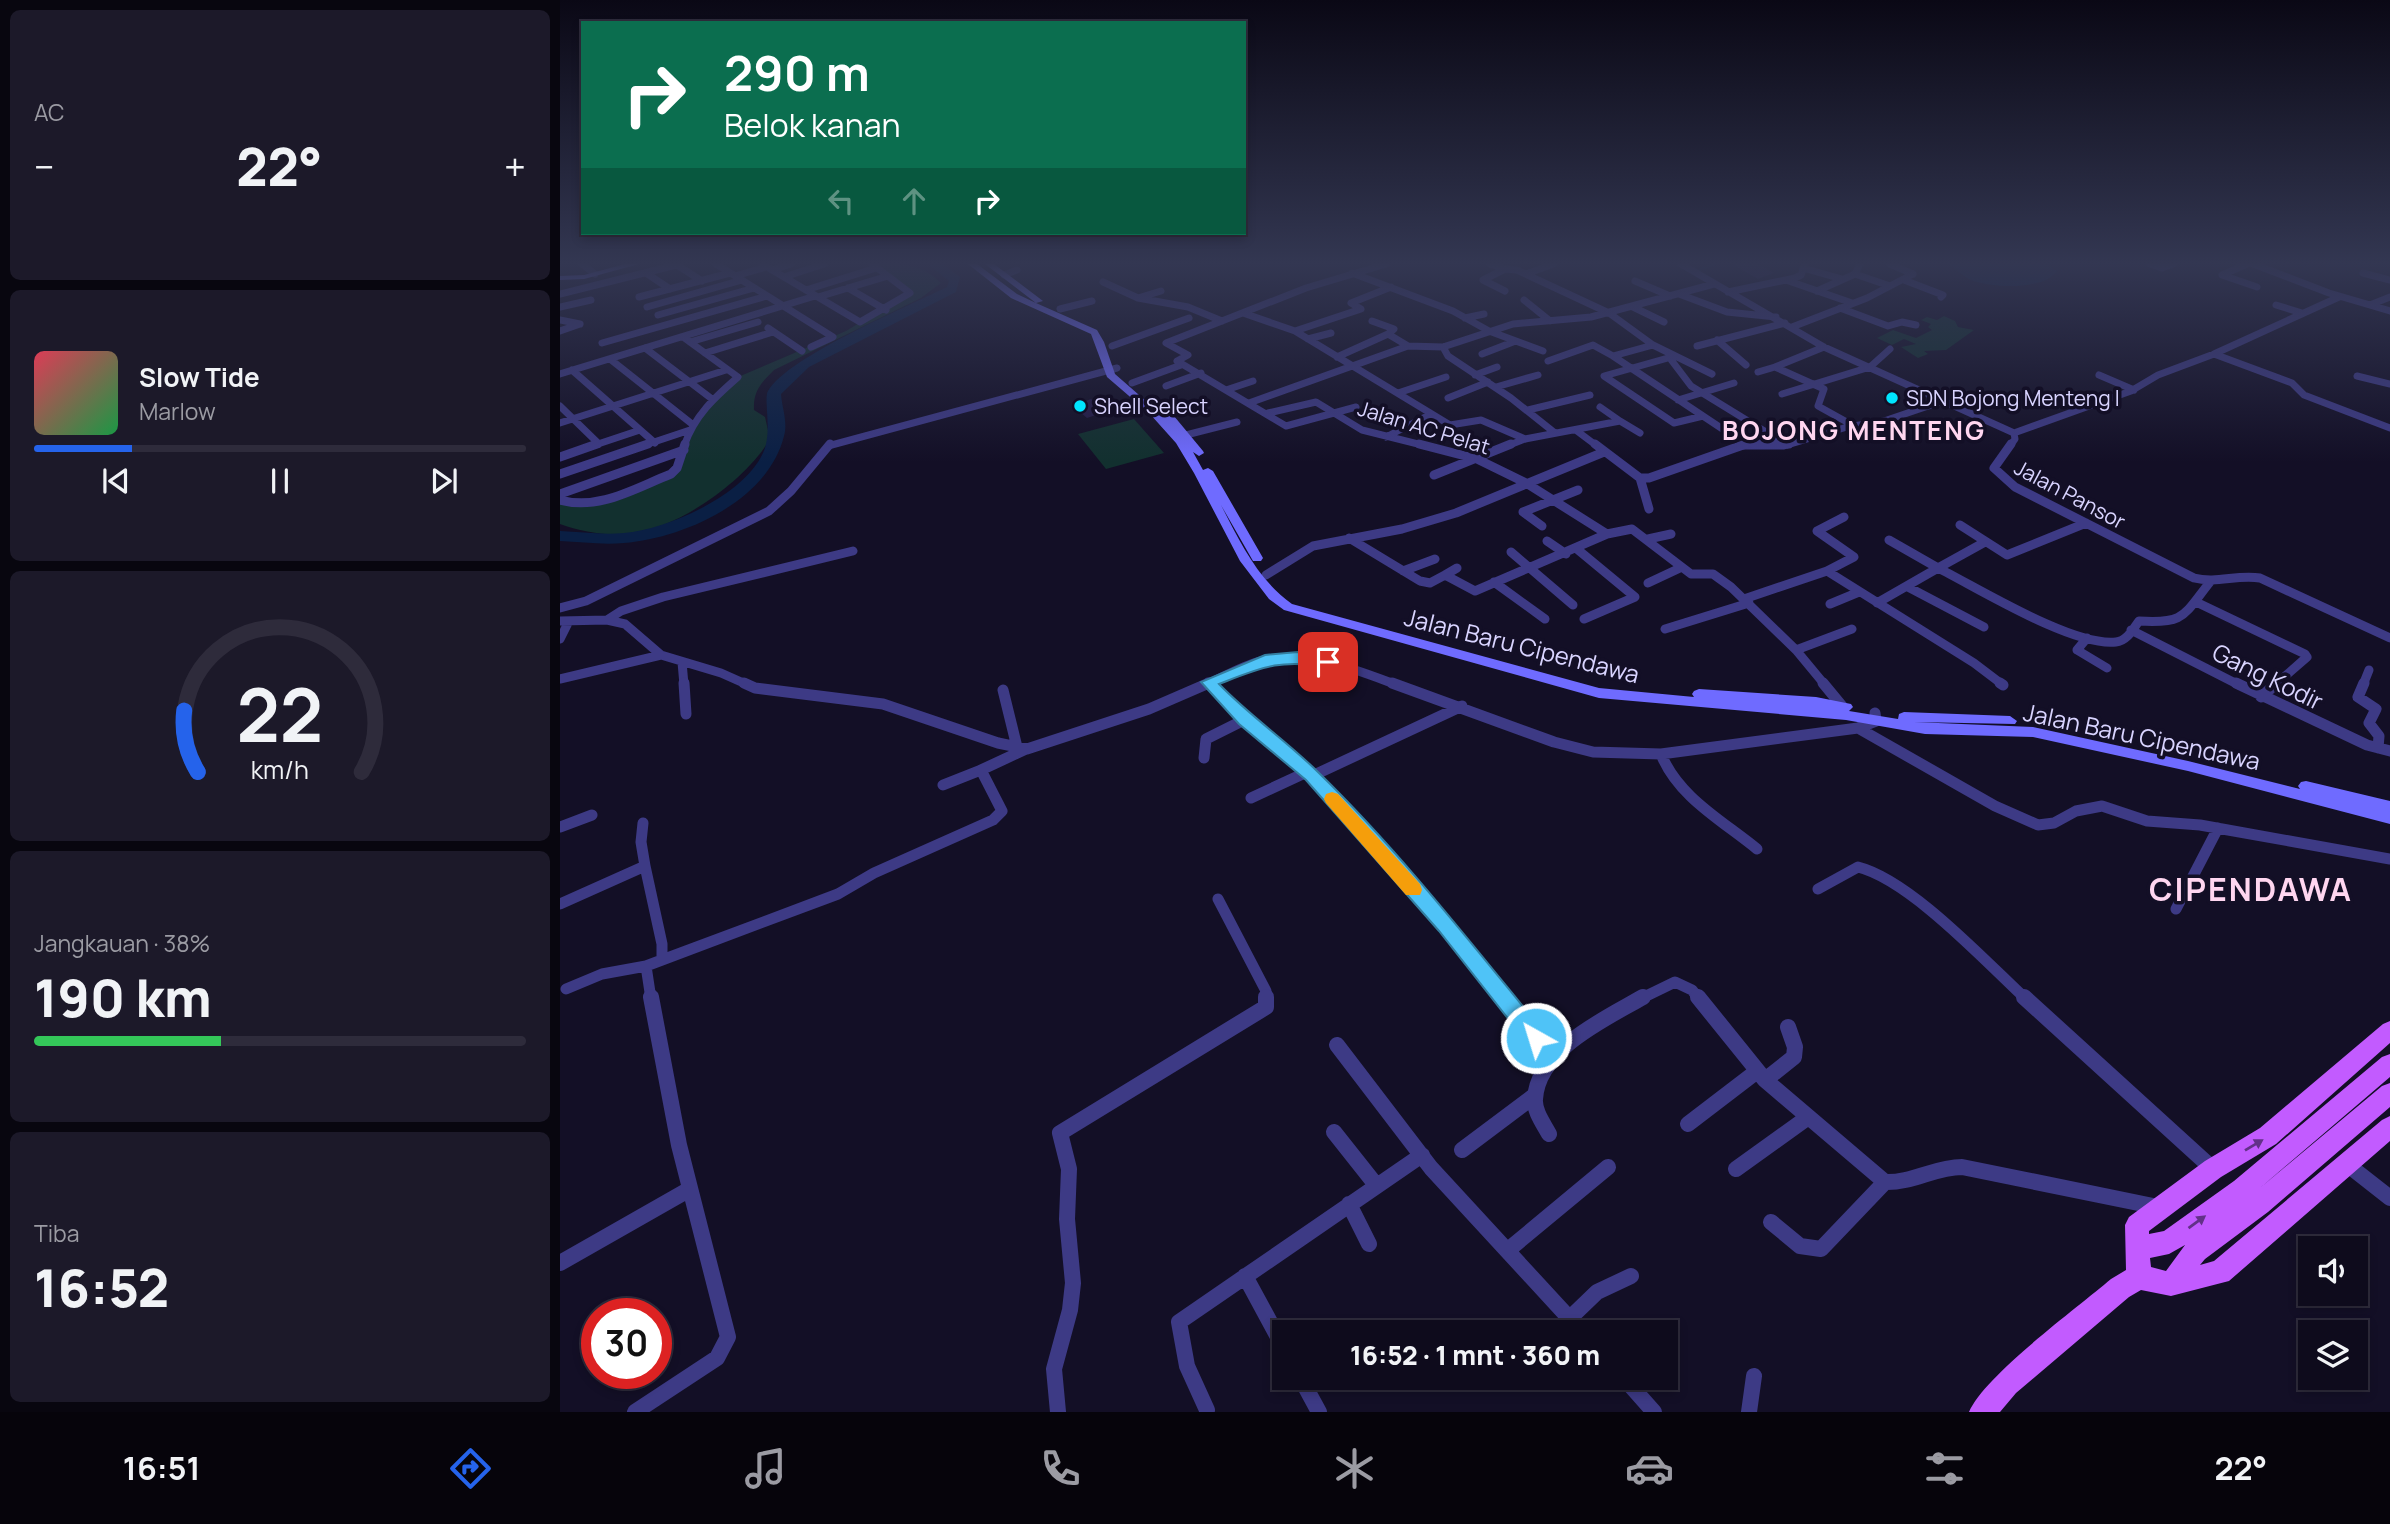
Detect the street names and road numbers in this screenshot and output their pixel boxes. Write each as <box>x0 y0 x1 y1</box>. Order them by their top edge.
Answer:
street label: Jalan AC Pelat <box>1355 394 1493 460</box>
street label: Jalan Pansor <box>2010 453 2131 535</box>
street label: Jalan Baru Cipendawa <box>1401 600 1643 690</box>
street label: Gang Kodir <box>2207 635 2329 717</box>
street label: Jalan Baru Cipendawa <box>2021 695 2263 777</box>

